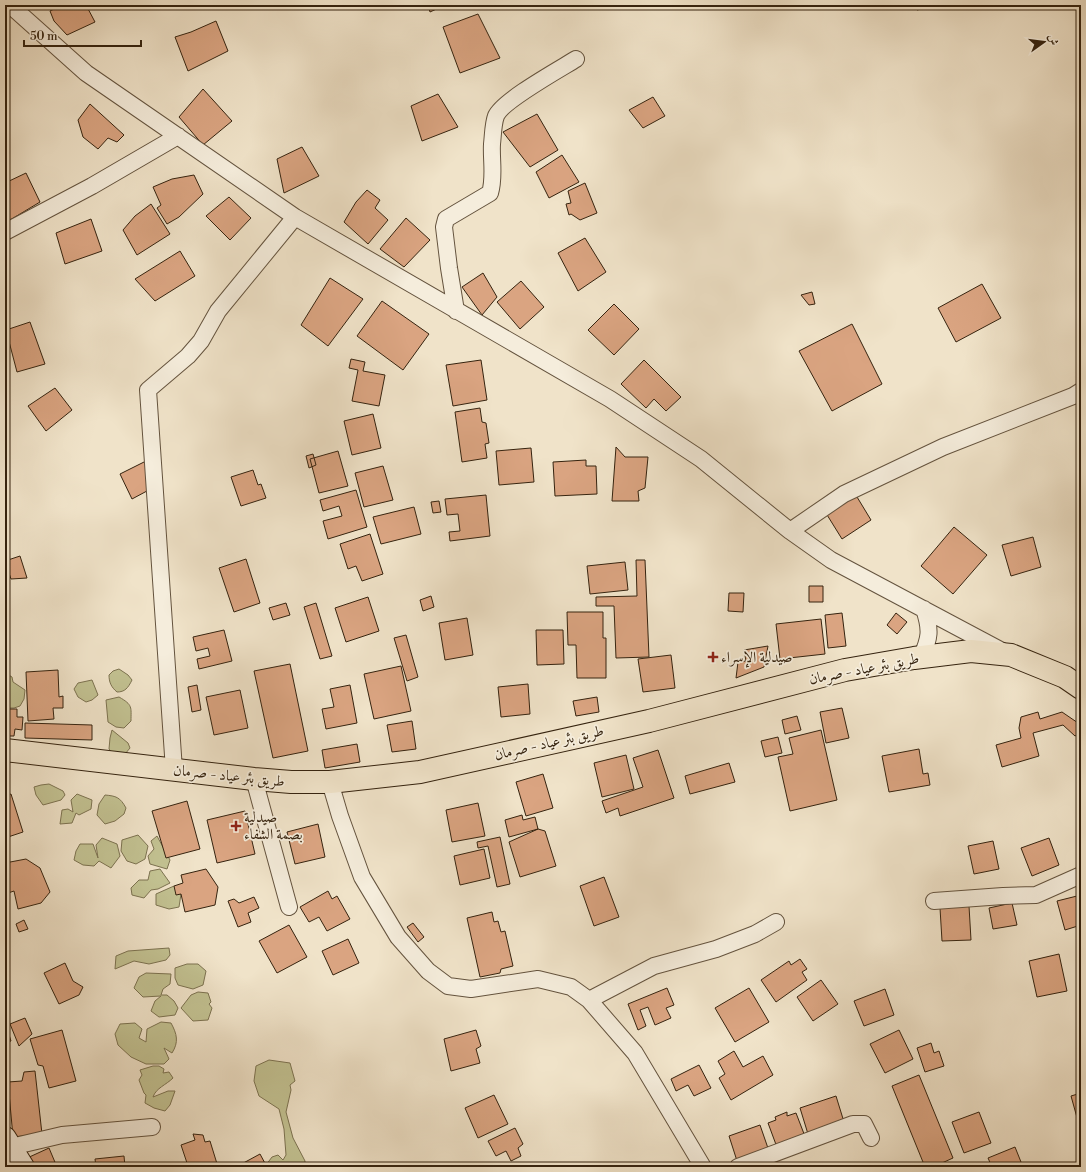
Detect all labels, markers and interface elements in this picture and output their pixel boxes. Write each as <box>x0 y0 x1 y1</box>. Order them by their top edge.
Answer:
scale bar <box>24 22 141 48</box>
north arrow <box>1024 22 1064 62</box>
text: 50 m <box>30 29 58 44</box>
text: ش <box>1045 33 1061 47</box>
place label: صيدلية الإسراء <box>721 648 793 668</box>
street label: طريق بئر عياد - صرمان <box>807 649 921 689</box>
marker: صيدلية الإسراء <box>708 652 718 662</box>
street label: طريق بئر عياد - صرمان <box>492 721 606 765</box>
street label: طريق بئر عياد - صرمان <box>172 761 286 791</box>
place label: صيدلية بصمة الشفاء <box>244 808 303 844</box>
marker: صيدلية بصمة الشفاء <box>231 821 241 831</box>

